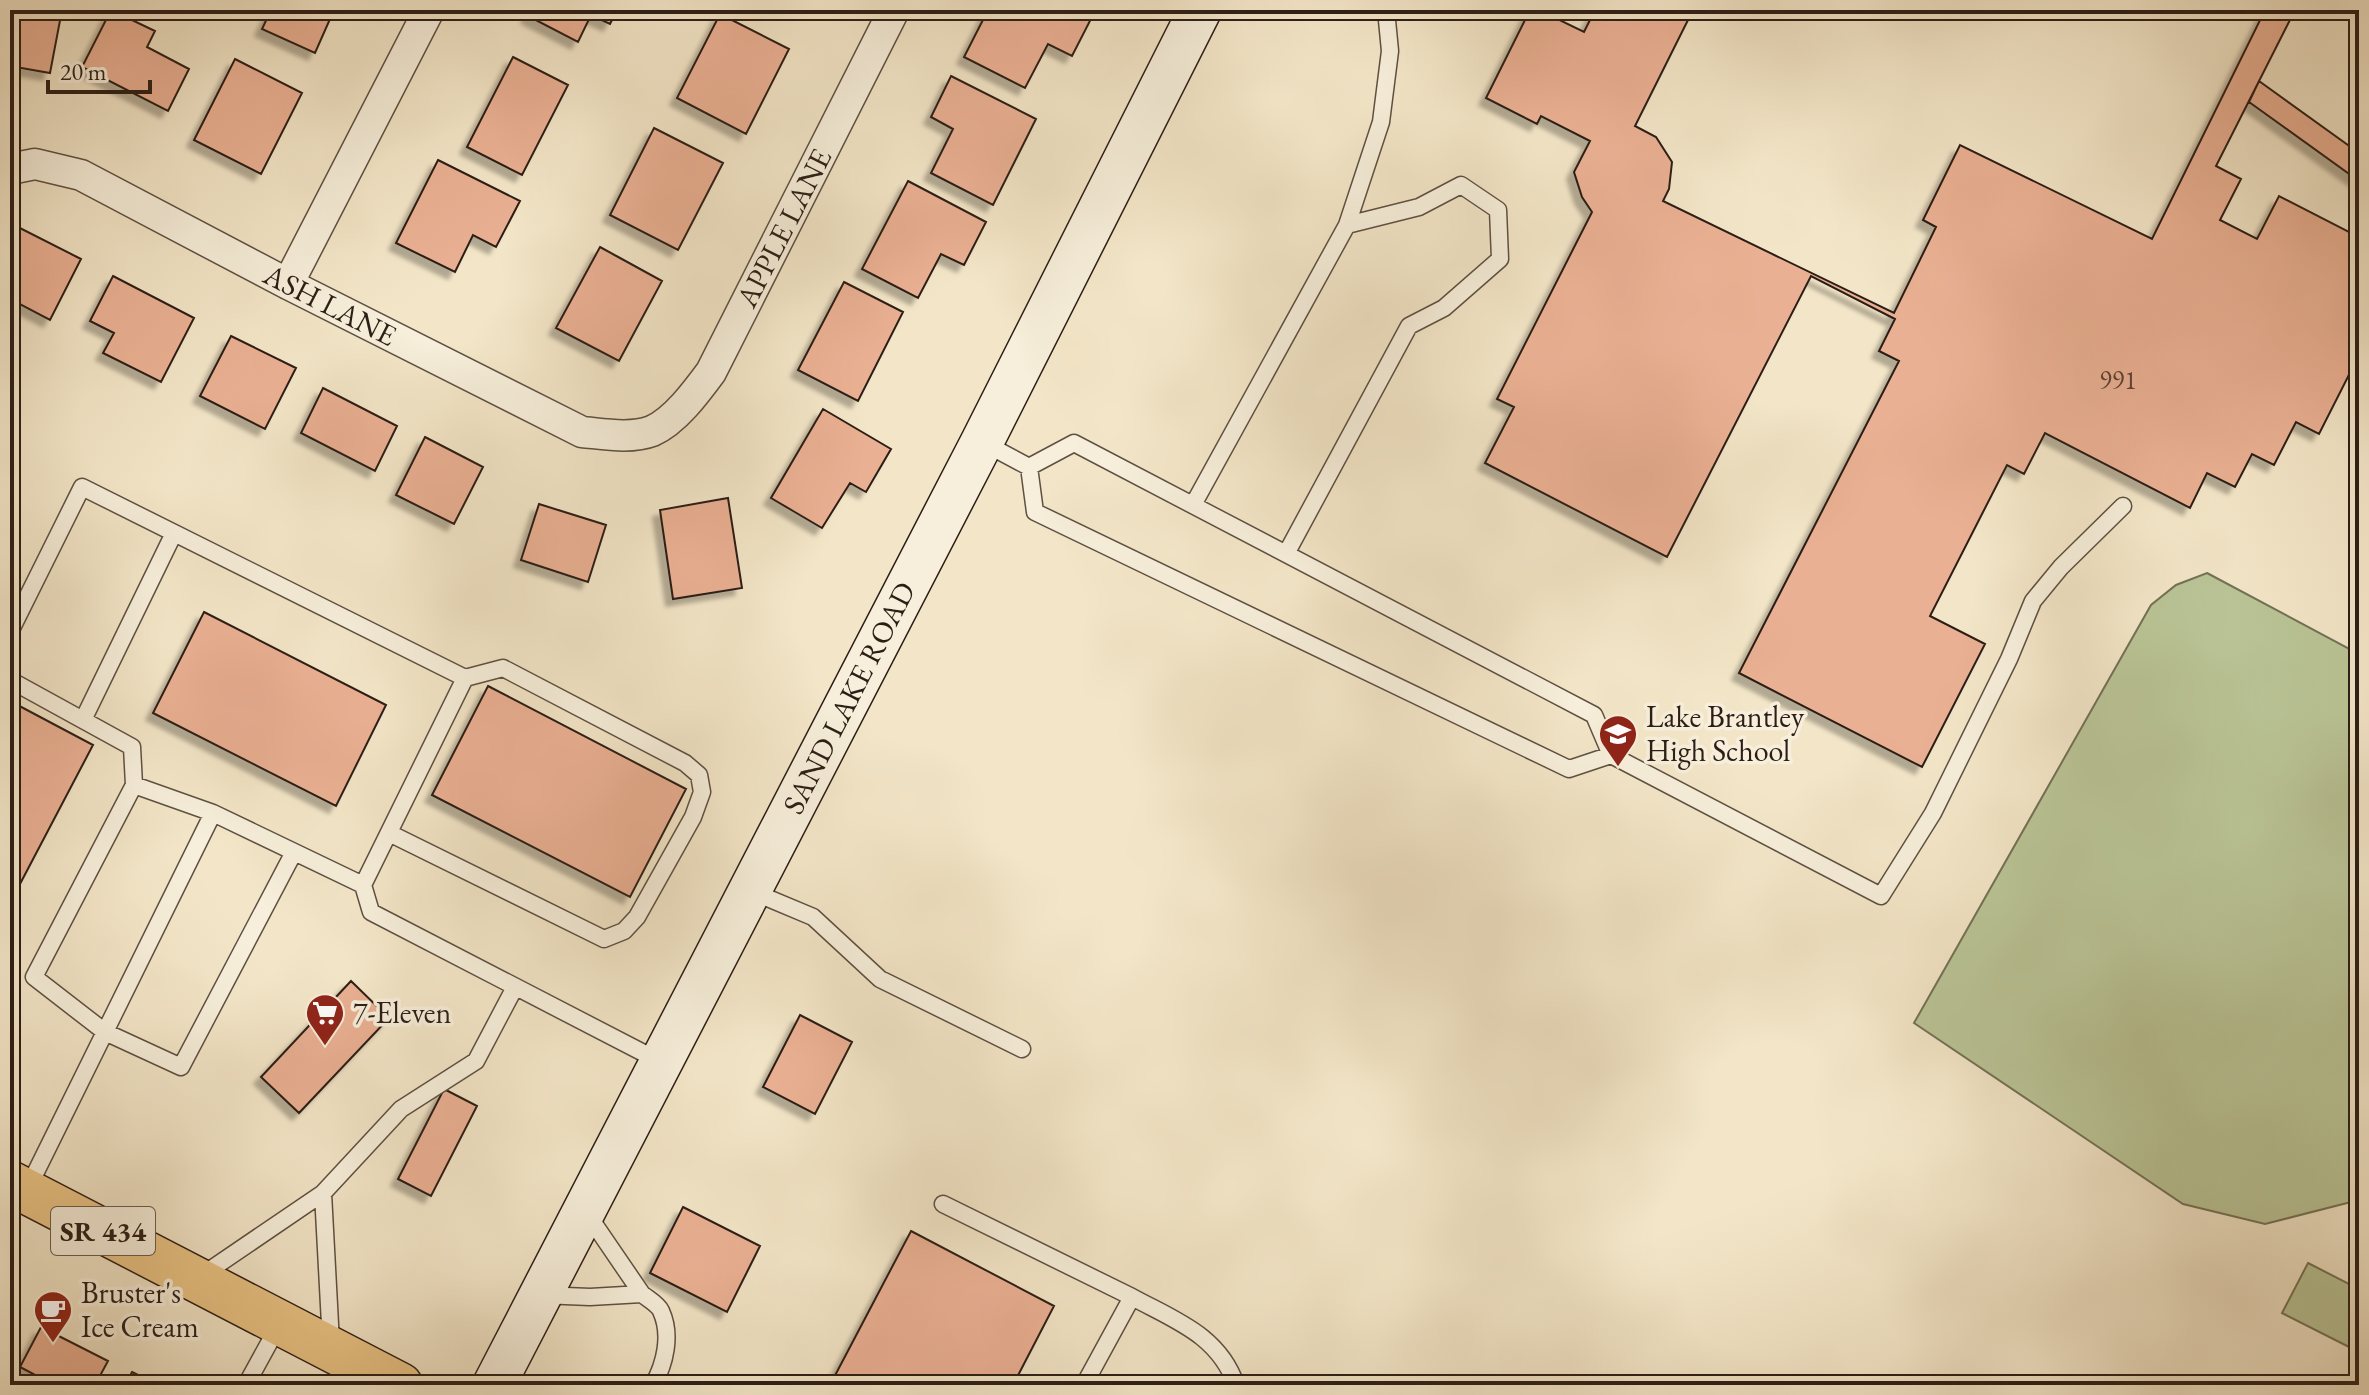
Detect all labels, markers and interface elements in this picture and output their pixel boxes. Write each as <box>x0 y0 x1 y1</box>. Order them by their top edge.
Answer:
scale bar <box>48 44 150 94</box>
text: 20 m <box>60 56 107 87</box>
street label: APPLE LANE <box>726 142 840 315</box>
street label: ASH LANE <box>256 254 403 355</box>
house number: 991 <box>2099 363 2137 397</box>
street label: SAND LAKE ROAD <box>773 575 924 820</box>
place label: Lake Brantley High School <box>1646 697 1805 770</box>
school or university icon: Lake Brantley High School <box>1597 713 1639 768</box>
supermarket icon: 7-Eleven <box>304 992 346 1047</box>
place label: 7-Eleven <box>353 993 452 1032</box>
road number: SR 434 <box>51 1207 155 1255</box>
place label: Bruster's Ice Cream <box>81 1273 199 1346</box>
cafe icon: Bruster's Ice Cream <box>32 1289 74 1344</box>

